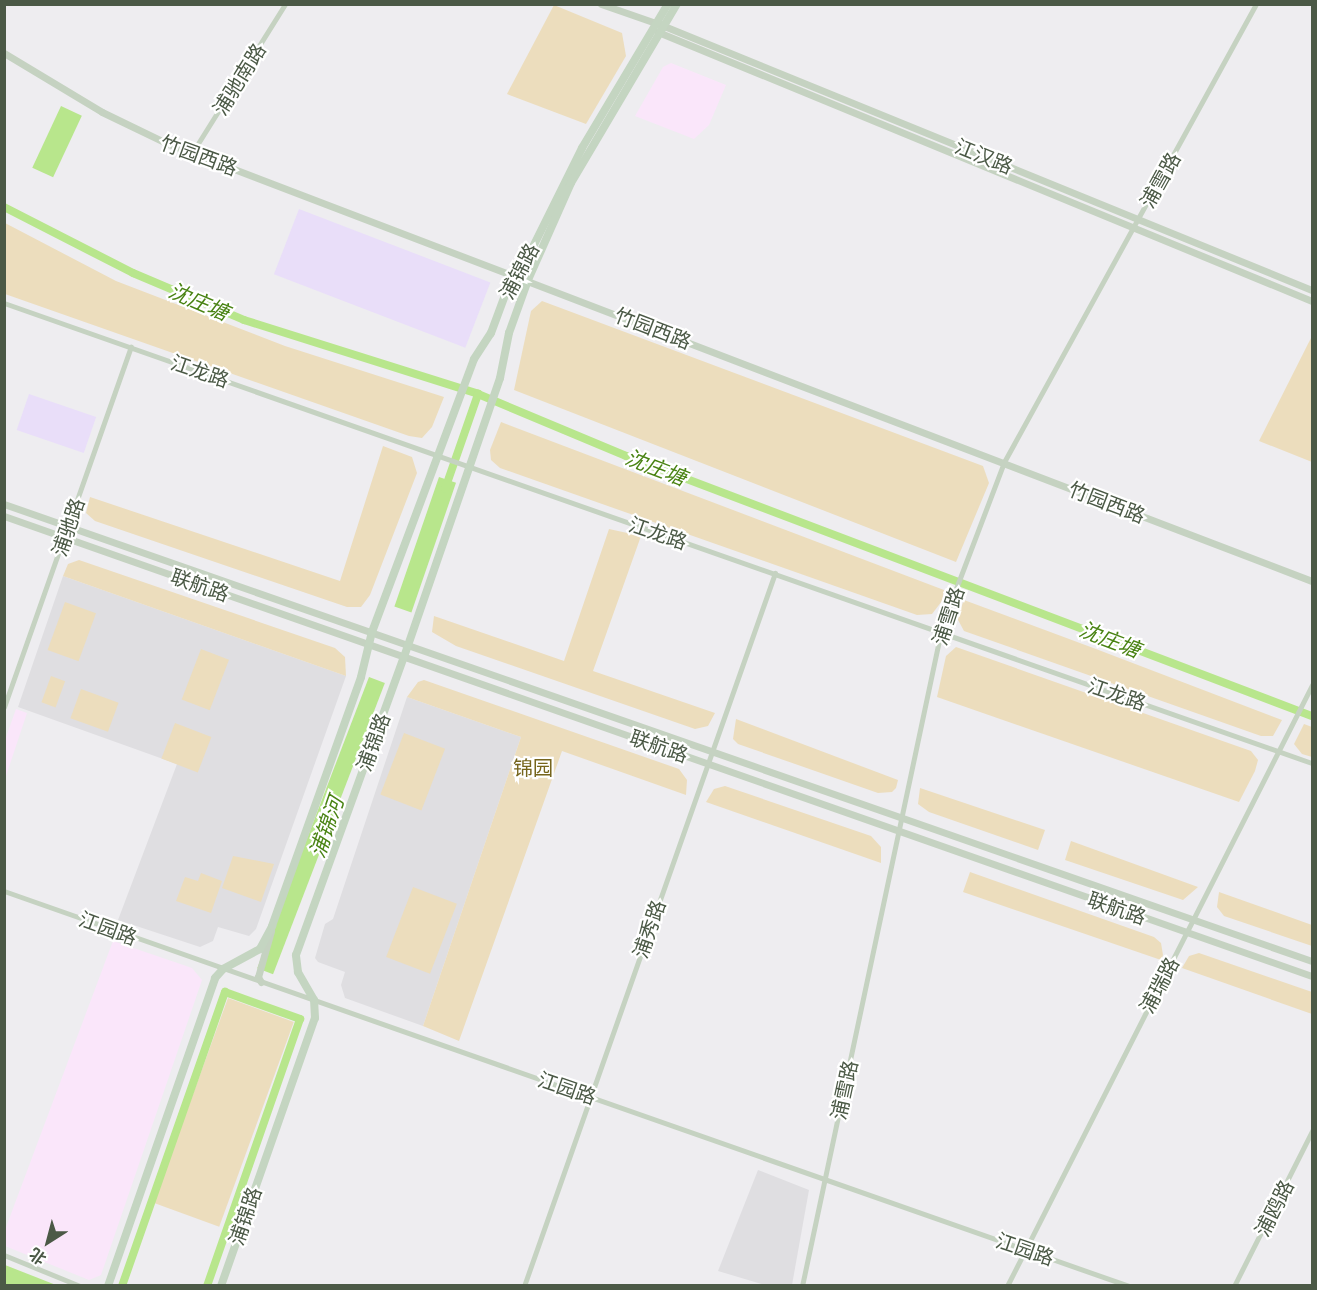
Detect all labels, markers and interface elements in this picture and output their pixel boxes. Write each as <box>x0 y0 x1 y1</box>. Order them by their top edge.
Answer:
street label: 浦驰南路 <box>208 39 270 119</box>
street label: 竹园西路 <box>157 130 241 180</box>
street label: 江汉路 <box>952 134 1016 178</box>
street label: 浦雪路 <box>1135 148 1185 212</box>
street label: 浦锦路 <box>494 239 544 303</box>
water label: 沈庄塘 <box>165 277 233 325</box>
street label: 竹园西路 <box>611 302 695 354</box>
street label: 江龙路 <box>168 350 232 392</box>
water label: 沈庄塘 <box>622 444 690 490</box>
street label: 竹园西路 <box>1065 476 1149 528</box>
street label: 浦驰路 <box>47 495 89 559</box>
street label: 江龙路 <box>626 512 690 554</box>
street label: 联航路 <box>168 564 232 606</box>
street label: 浦雪路 <box>927 584 969 648</box>
water label: 沈庄塘 <box>1076 616 1144 662</box>
street label: 江龙路 <box>1085 673 1149 715</box>
street label: 浦锦路 <box>351 710 395 774</box>
street label: 联航路 <box>627 725 691 767</box>
park label: 锦园 <box>513 755 553 779</box>
water label: 浦锦河 <box>304 793 348 861</box>
street label: 联航路 <box>1085 887 1149 929</box>
street label: 浦秀路 <box>628 897 670 961</box>
street label: 江园路 <box>76 906 140 950</box>
street label: 浦瑞路 <box>1134 953 1184 1017</box>
street label: 浦雪路 <box>826 1058 862 1122</box>
street label: 江园路 <box>535 1067 599 1109</box>
street label: 浦鸥路 <box>1250 1176 1298 1240</box>
street label: 浦锦路 <box>224 1184 266 1248</box>
north arrow <box>18 1212 78 1272</box>
street label: 江园路 <box>993 1228 1057 1270</box>
text: 北 <box>26 1245 49 1269</box>

